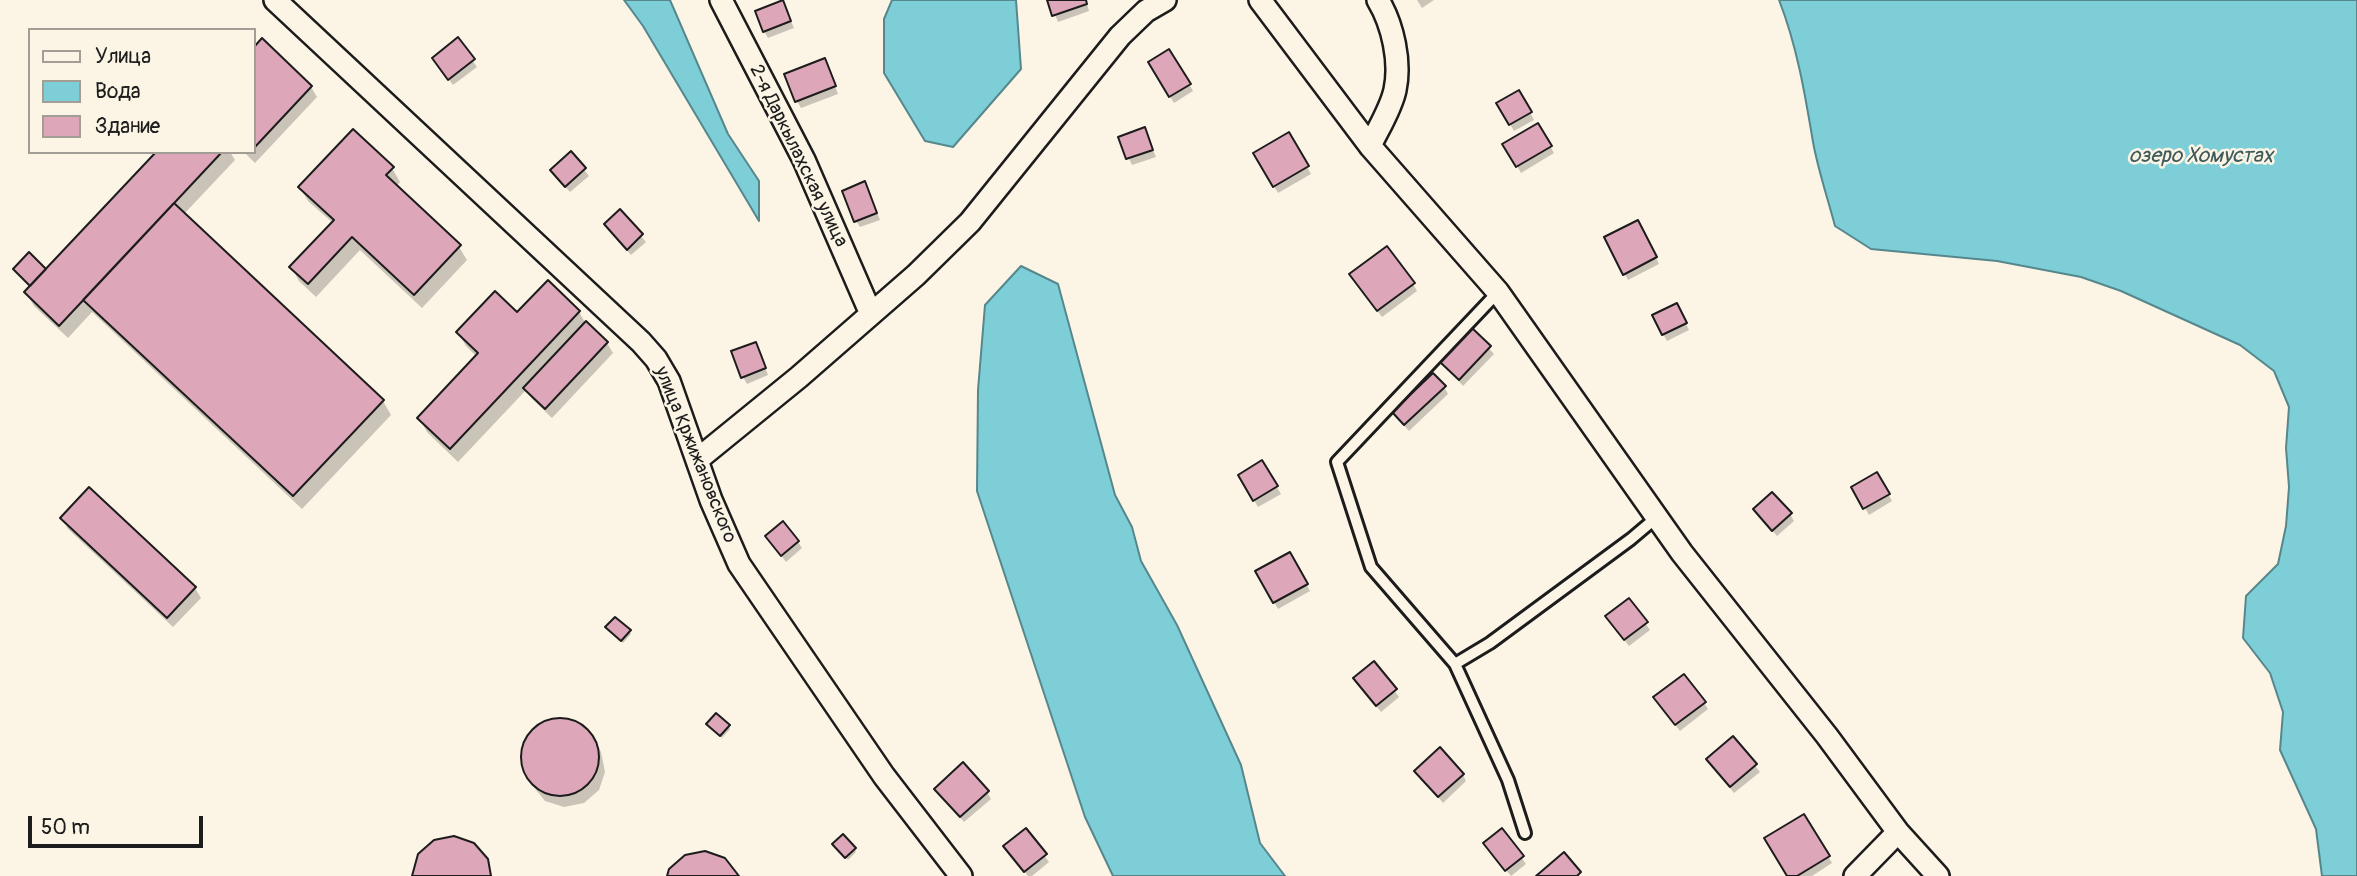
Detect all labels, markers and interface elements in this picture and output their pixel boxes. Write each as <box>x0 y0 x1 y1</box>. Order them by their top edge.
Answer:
legend <box>28 28 256 154</box>
text: Улица <box>95 43 151 70</box>
street label: 2-я Даркылахская улица <box>744 61 852 251</box>
text: Вода <box>95 78 141 105</box>
text: Здание <box>95 113 160 140</box>
water label: озеро Хомустах <box>2129 144 2273 170</box>
street label: улица Кржижановского <box>649 363 741 547</box>
scale bar <box>32 802 206 846</box>
text: 50 m <box>41 814 90 841</box>

